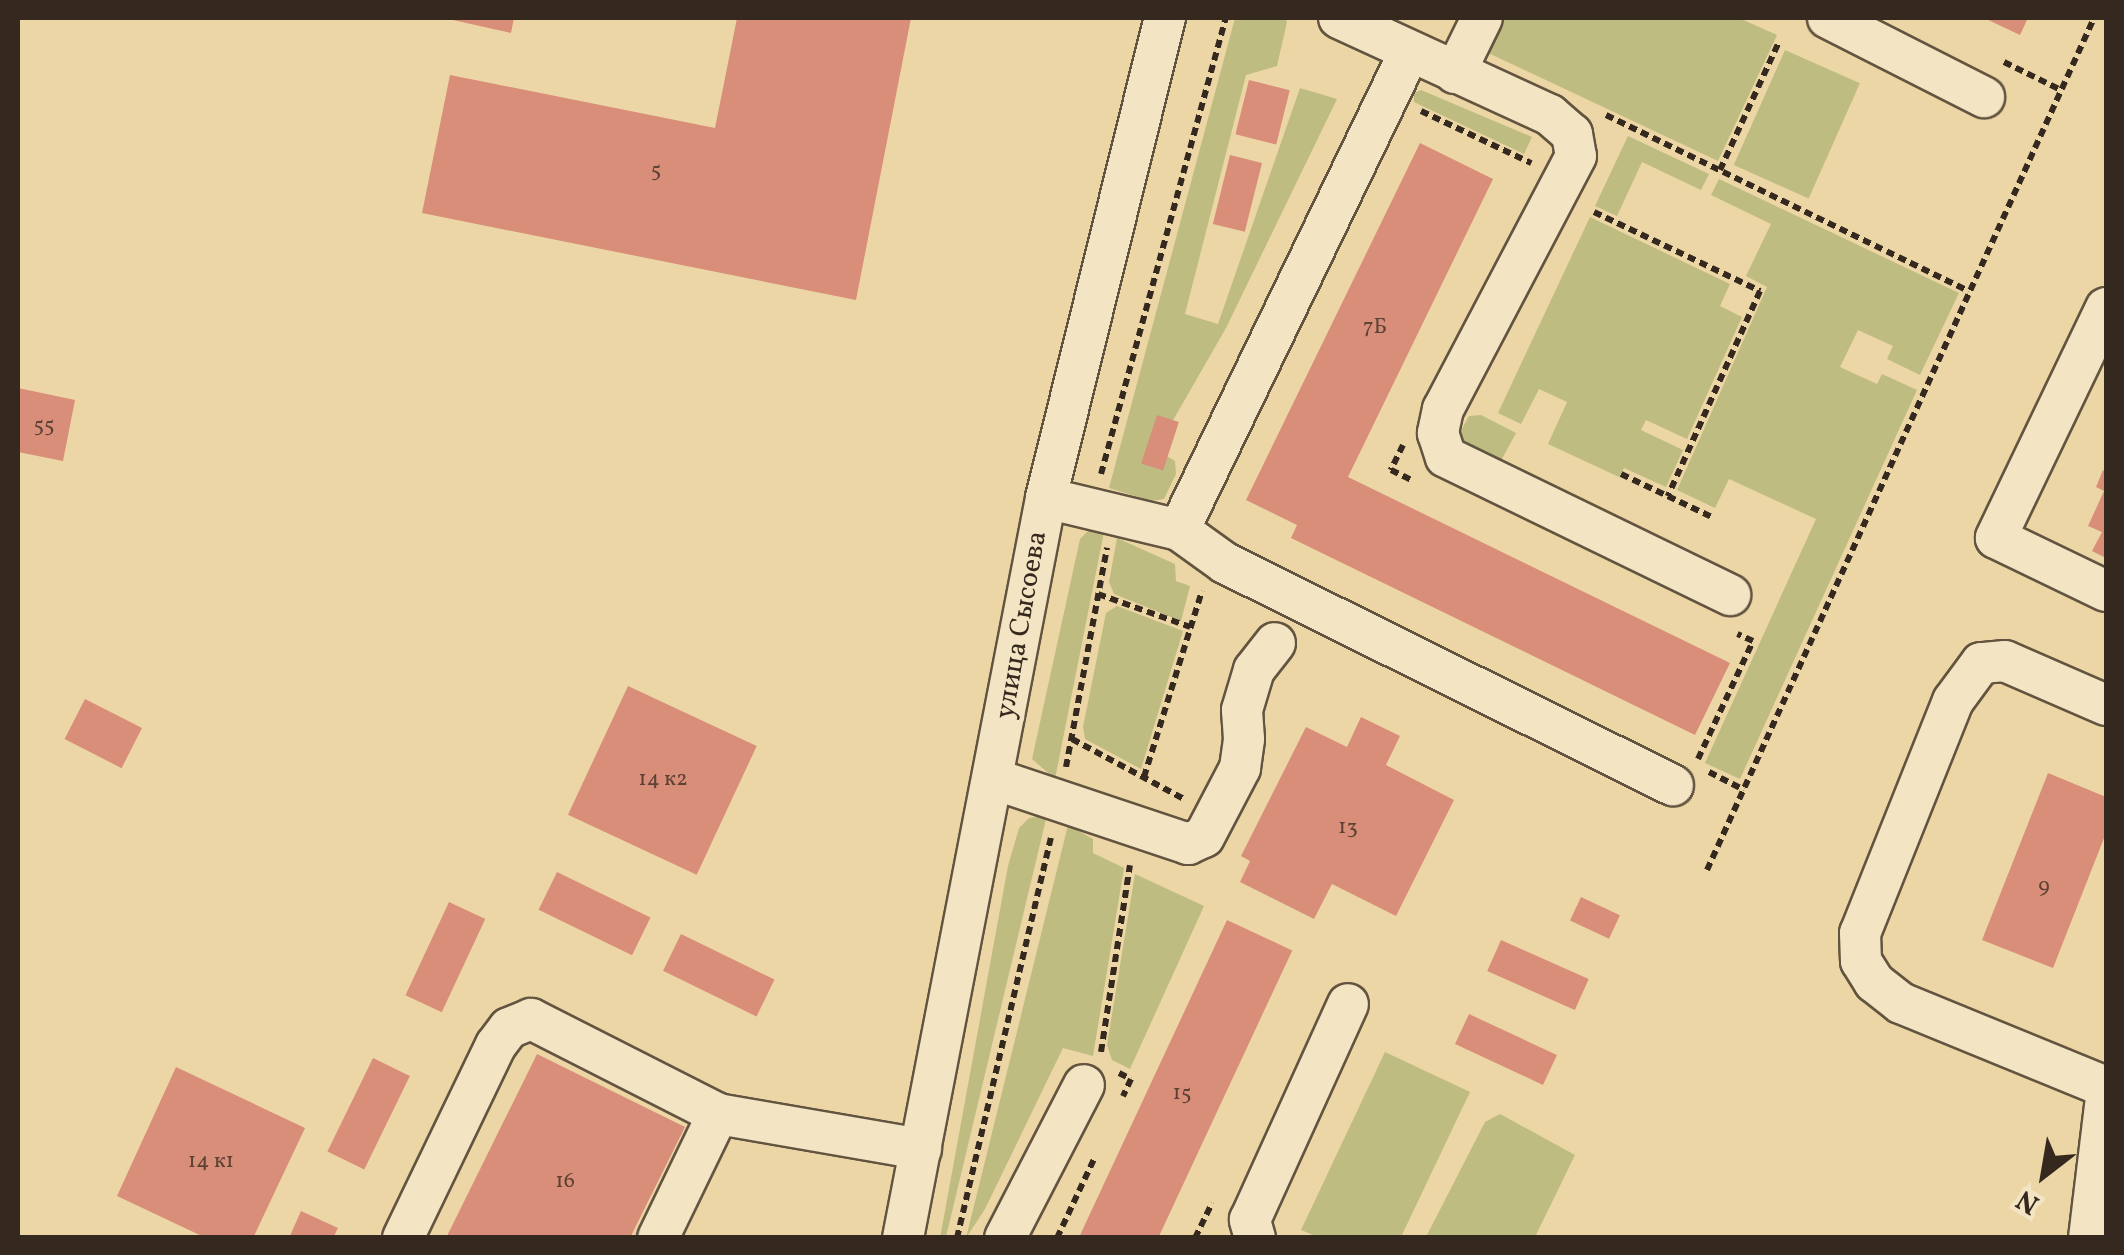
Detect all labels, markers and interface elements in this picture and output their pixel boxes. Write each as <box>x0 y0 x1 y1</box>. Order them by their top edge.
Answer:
house number: 5 <box>651 158 661 184</box>
house number: 7Б <box>1363 315 1387 341</box>
house number: 55 <box>33 413 55 439</box>
street label: улица Сысоева <box>989 528 1055 722</box>
house number: 14 к2 <box>638 767 688 793</box>
house number: 13 <box>1338 815 1358 841</box>
house number: 9 <box>2038 874 2050 900</box>
house number: 15 <box>1172 1081 1192 1107</box>
north arrow <box>1994 1125 2094 1225</box>
house number: 14 к1 <box>188 1149 234 1175</box>
house number: 16 <box>555 1169 575 1195</box>
text: N <box>2010 1179 2047 1223</box>

